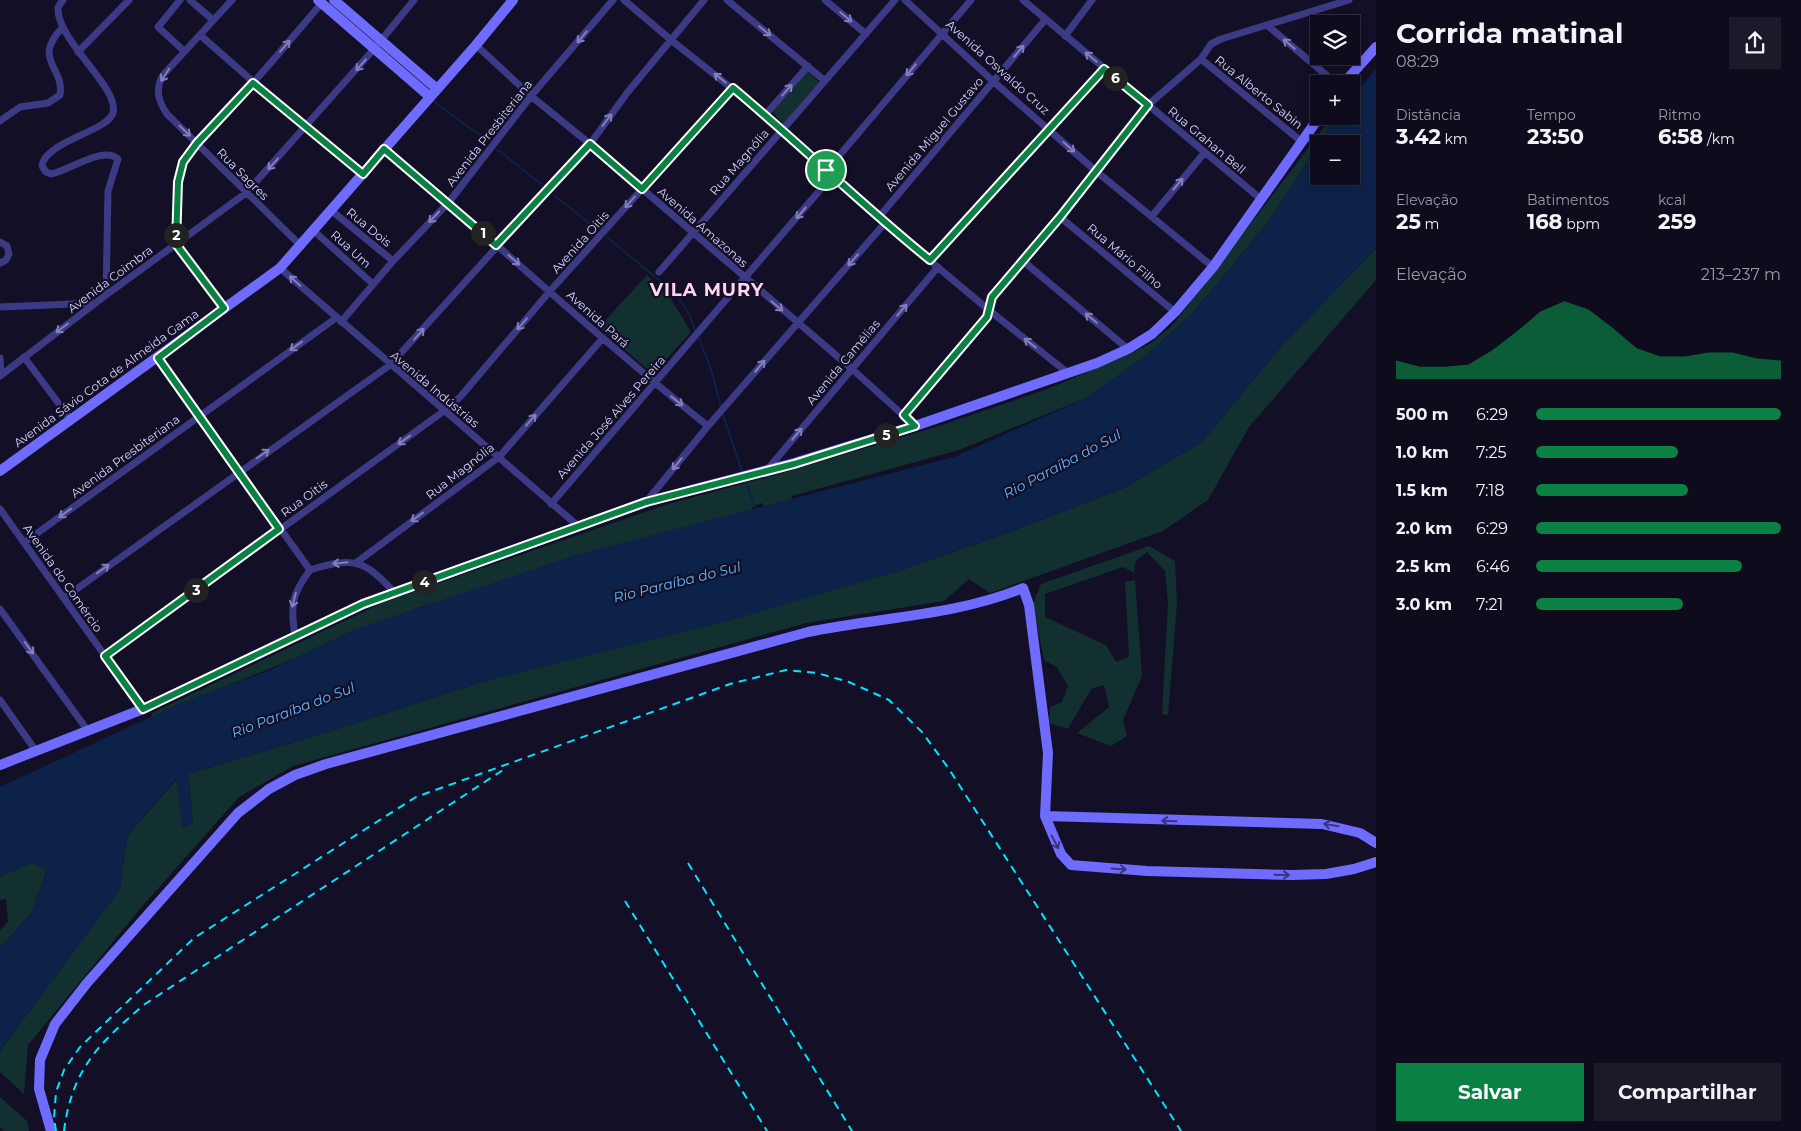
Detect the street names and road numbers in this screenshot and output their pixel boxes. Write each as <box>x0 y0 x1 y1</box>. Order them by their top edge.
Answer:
street label: Avenida Oswaldo Cruz <box>943 16 1053 118</box>
street label: Rua Alberto Sabin <box>1212 52 1306 132</box>
street label: Avenida Miguel Gustavo <box>882 74 986 194</box>
street label: Avenida Presbiteriana <box>443 77 535 189</box>
street label: Rua Grahan Bell <box>1165 103 1249 177</box>
street label: Rua Magnólia <box>706 126 772 198</box>
street label: Rua Sagres <box>214 145 272 203</box>
street label: Avenida Amazonas <box>655 184 751 270</box>
street label: Rua Dois <box>343 204 395 250</box>
street label: Avenida Oitis <box>548 208 612 276</box>
street label: Rua Mário Filho <box>1084 220 1166 292</box>
street label: Rua Um <box>328 227 374 271</box>
street label: Avenida Coimbra <box>64 242 156 316</box>
street label: Avenida Pará <box>564 287 632 351</box>
street label: Avenida Sávio Cota de Almeida Gama <box>11 306 201 450</box>
street label: Avenida Camélias <box>803 316 883 408</box>
street label: Avenida Indústrias <box>388 348 482 431</box>
street label: Avenida José Alves Pereira <box>554 352 668 482</box>
street label: Avenida Presbiteriana <box>68 411 182 501</box>
street label: Rua Magnólia <box>423 440 497 502</box>
street label: Rua Oitis <box>278 476 330 520</box>
street label: Avenida do Comércio <box>20 521 106 635</box>

